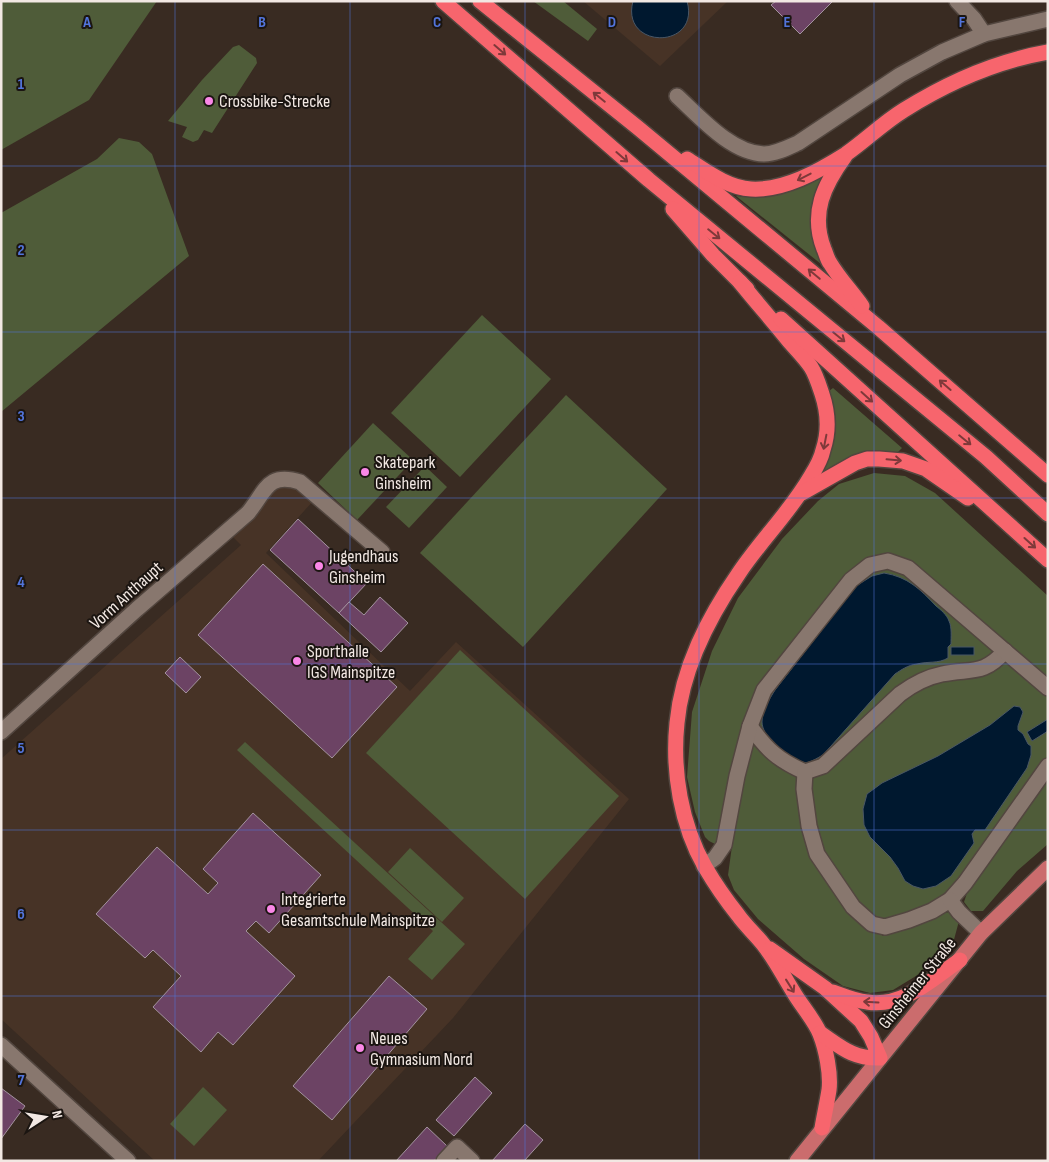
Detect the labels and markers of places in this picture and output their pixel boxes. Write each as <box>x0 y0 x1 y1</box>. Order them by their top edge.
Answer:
place label: Crossbike-Strecke <box>219 91 330 112</box>
marker: Crossbike-Strecke <box>203 95 215 107</box>
place label: Skatepark Ginsheim <box>375 452 436 494</box>
marker: Skatepark Ginsheim <box>359 466 371 478</box>
place label: Jugendhaus Ginsheim <box>328 546 398 588</box>
marker: Jugendhaus Ginsheim <box>313 560 325 572</box>
place label: Sporthalle IGS Mainspitze <box>307 641 395 683</box>
marker: Sporthalle IGS Mainspitze <box>291 655 303 667</box>
place label: Integrierte Gesamtschule Mainspitze <box>281 889 435 931</box>
marker: Integrierte Gesamtschule Mainspitze <box>265 903 277 915</box>
place label: Neues Gymnasium Nord <box>370 1028 473 1070</box>
marker: Neues Gymnasium Nord <box>354 1042 366 1054</box>

